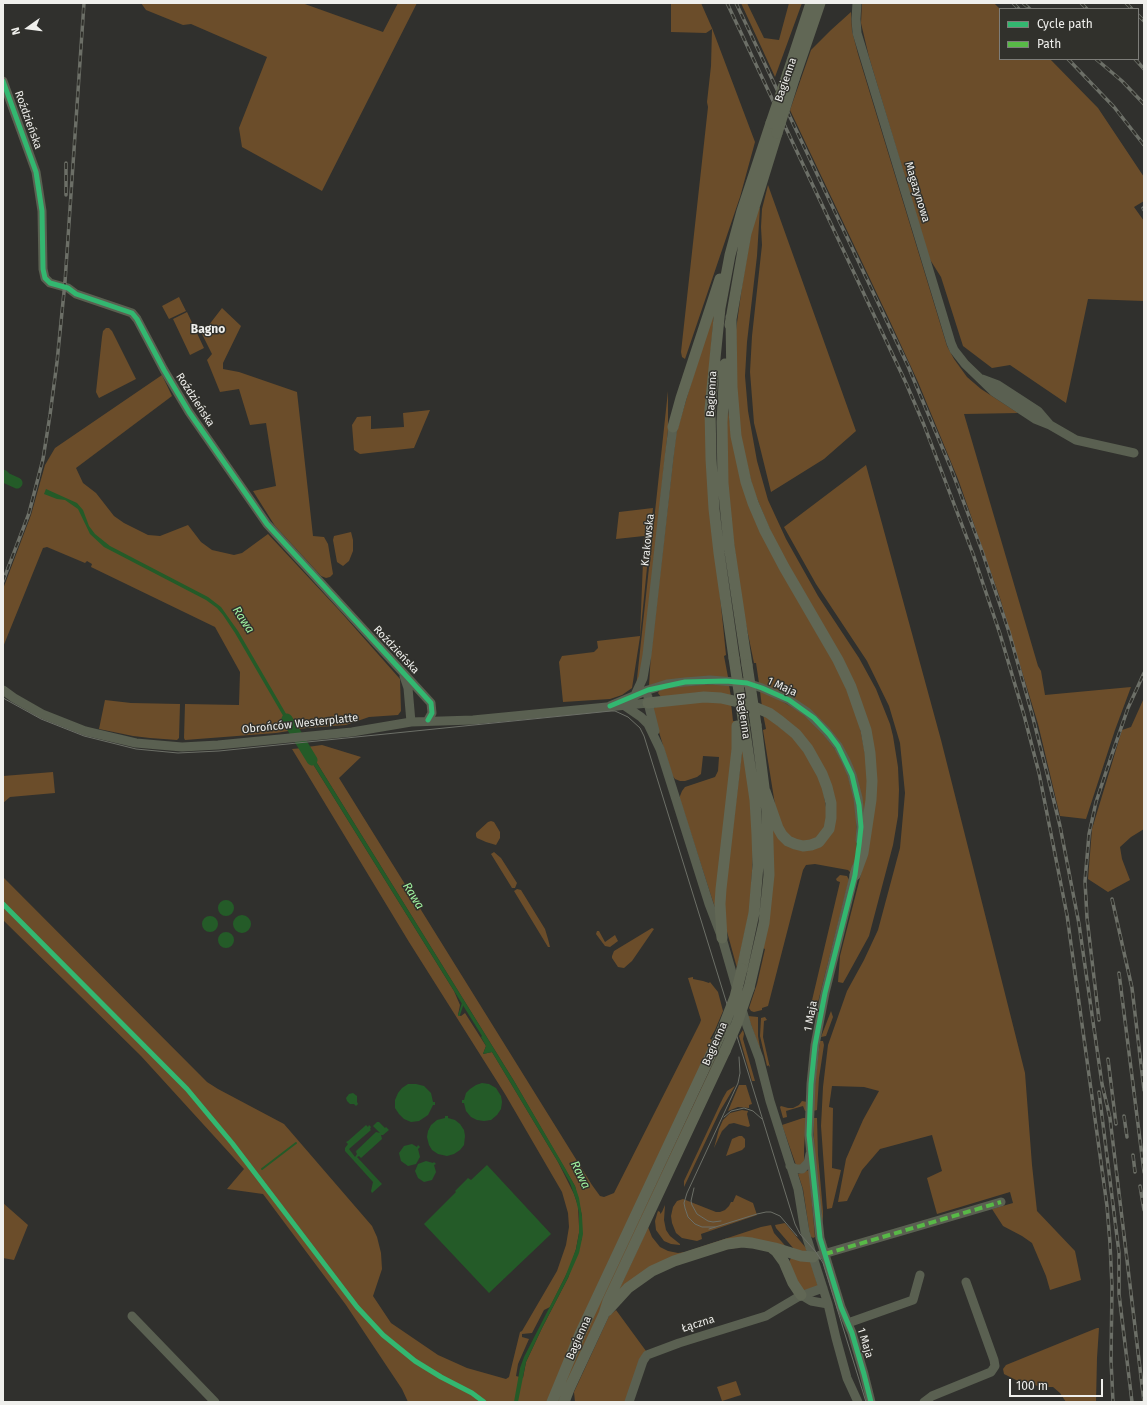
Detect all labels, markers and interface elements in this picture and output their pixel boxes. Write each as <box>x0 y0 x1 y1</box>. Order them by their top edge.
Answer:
north arrow <box>8 8 48 48</box>
legend <box>999 8 1139 60</box>
text: Cycle path <box>1037 17 1093 31</box>
text: N <box>9 26 23 36</box>
text: Path <box>1037 37 1061 51</box>
street label: Bagienna <box>772 56 800 104</box>
street label: Roździeńska <box>11 89 45 151</box>
street label: Magazynowa <box>902 160 932 224</box>
district label: Bagno <box>191 323 225 337</box>
street label: Roździeńska <box>173 371 217 429</box>
street label: Bagienna <box>704 371 720 417</box>
street label: Krakowska <box>639 513 657 567</box>
water label: Rawa <box>229 604 257 636</box>
street label: Roździeńska <box>370 623 422 677</box>
street label: 1 Maja <box>765 674 799 700</box>
street label: Bagienna <box>733 692 753 740</box>
street label: Obrońców Westerplatte <box>241 711 359 737</box>
water label: Rawa <box>399 880 427 912</box>
street label: 1 Maja <box>802 999 820 1033</box>
street label: Bagienna <box>700 1020 730 1068</box>
water label: Rawa <box>567 1159 593 1191</box>
street label: Łączna <box>680 1313 716 1335</box>
street label: Bagienna <box>564 1314 594 1362</box>
street label: 1 Maja <box>854 1326 876 1360</box>
scale bar <box>1011 1371 1105 1397</box>
text: 100 m <box>1016 1379 1048 1393</box>

